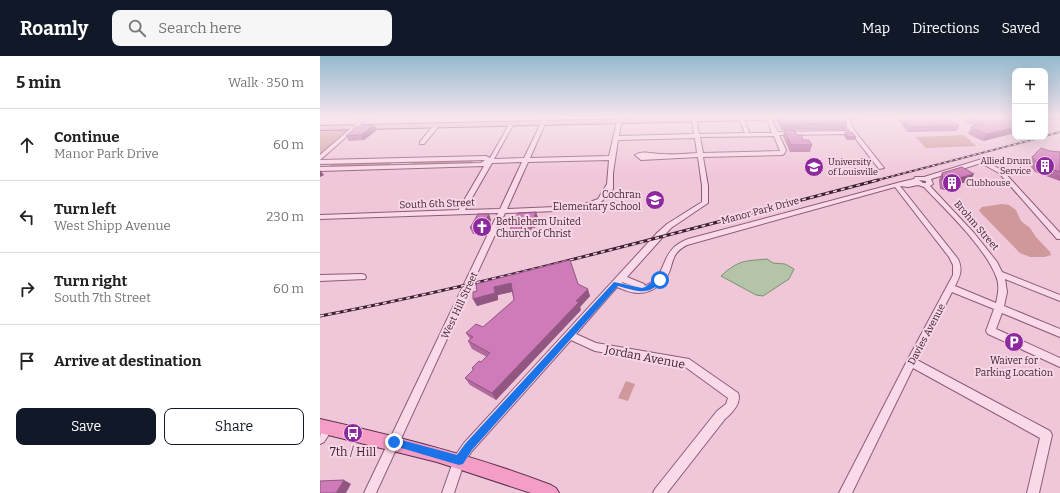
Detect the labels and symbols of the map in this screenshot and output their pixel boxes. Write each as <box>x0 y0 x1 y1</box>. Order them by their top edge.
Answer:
building icon: Allied Drum Service <box>1034 155 1056 177</box>
school or university icon: University of Louisville <box>803 156 825 178</box>
place label: Allied Drum Service <box>980 156 1031 176</box>
place label: University of Louisville <box>828 157 878 177</box>
building icon: Clubhouse <box>941 172 963 194</box>
place label: Clubhouse <box>966 178 1011 188</box>
place label: Cochran Elementary School <box>553 189 642 213</box>
school or university icon: Cochran Elementary School <box>644 189 666 211</box>
street label: Manor Park Drive <box>720 195 801 227</box>
street label: South 6th Street <box>399 197 475 211</box>
street label: Brohm Street <box>951 198 1001 253</box>
church icon: Bethlehem United Church of Christ <box>471 216 493 238</box>
place label: Bethlehem United Church of Christ <box>496 216 581 240</box>
street label: West Hill Street <box>439 270 481 341</box>
route start <box>651 271 669 289</box>
street label: Davies Avenue <box>906 302 948 367</box>
parking icon: Waiver for Parking Location <box>1003 331 1025 353</box>
street label: Jordan Avenue <box>603 342 686 372</box>
place label: Waiver for Parking Location <box>975 355 1054 379</box>
bus stop icon: 7th / Hill <box>342 422 364 444</box>
route end <box>385 433 403 451</box>
place label: 7th / Hill <box>330 445 377 459</box>

